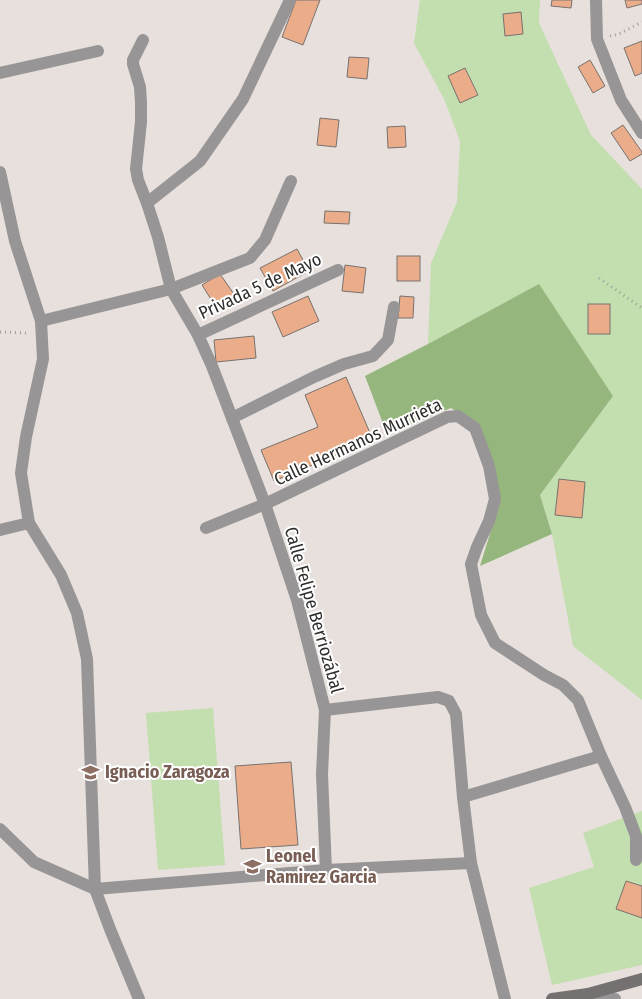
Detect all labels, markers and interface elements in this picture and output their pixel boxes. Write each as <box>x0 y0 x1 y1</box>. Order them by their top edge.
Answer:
street label: Privada 5 de Mayo <box>195 248 325 324</box>
street label: Calle Hermanos Murrieta <box>271 393 446 491</box>
street label: Calle Felipe Berriozábal <box>280 524 348 696</box>
place label: Ignacio Zaragoza <box>105 761 230 783</box>
school or university icon: Ignacio Zaragoza <box>81 762 101 782</box>
place label: Leonel Ramirez Garcia <box>266 845 377 888</box>
school or university icon: Leonel Ramirez Garcia <box>242 856 262 876</box>

